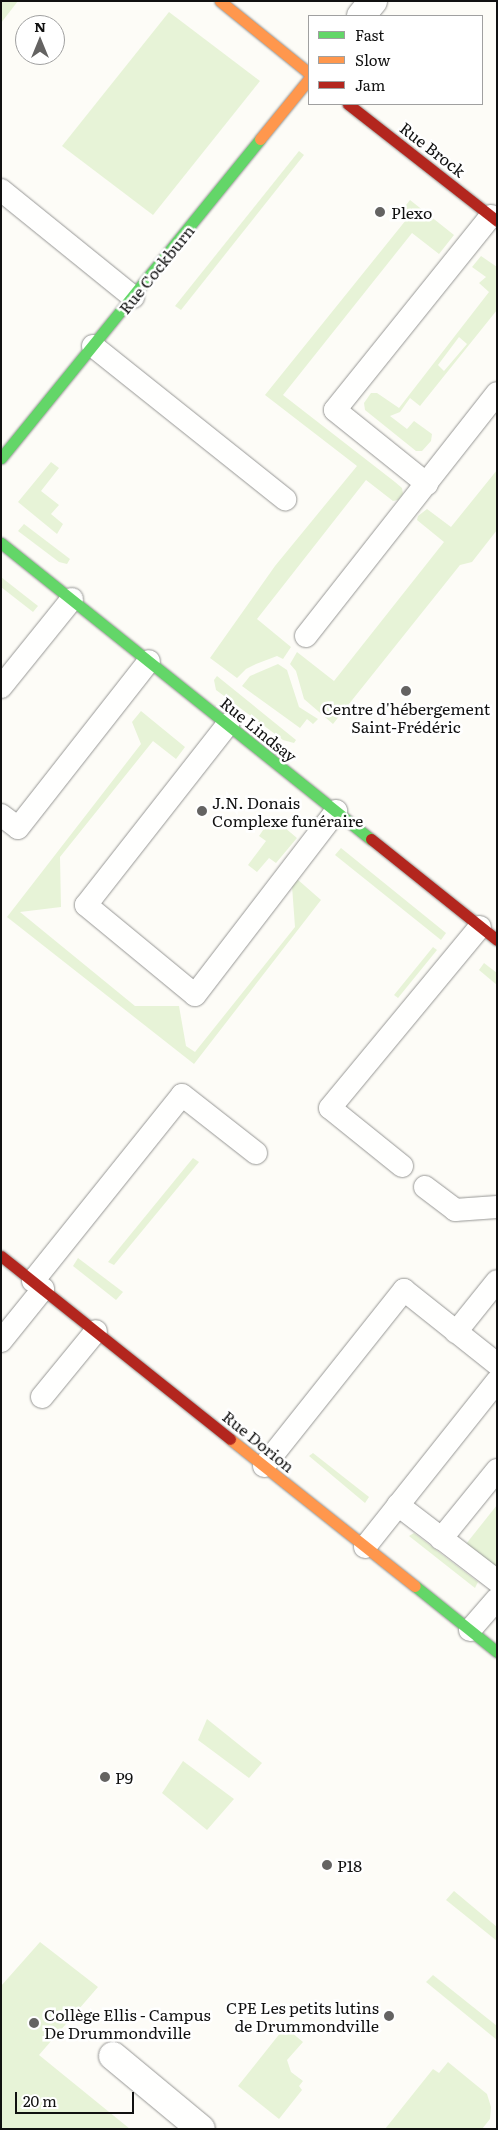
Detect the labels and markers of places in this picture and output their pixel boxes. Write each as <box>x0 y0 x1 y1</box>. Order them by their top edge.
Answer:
place label: Plexo <box>391 202 432 222</box>
marker: Plexo <box>373 205 387 219</box>
marker: Centre d'hébergement Saint-Frédéric <box>400 685 412 697</box>
place label: Centre d'hébergement Saint-Frédéric <box>322 698 490 736</box>
place label: J.N. Donais Complexe funéraire <box>212 792 363 830</box>
marker: J.N. Donais Complexe funéraire <box>196 805 208 817</box>
place label: P9 <box>115 1767 133 1787</box>
marker: P9 <box>99 1771 111 1783</box>
place label: P18 <box>337 1855 362 1875</box>
marker: P18 <box>321 1859 333 1871</box>
place label: CPE Les petits lutins de Drummondville <box>226 1997 379 2035</box>
place label: Collège Ellis - Campus De Drummondville <box>44 2004 211 2042</box>
marker: CPE Les petits lutins de Drummondville <box>383 2010 395 2022</box>
marker: Collège Ellis - Campus De Drummondville <box>28 2017 40 2029</box>

